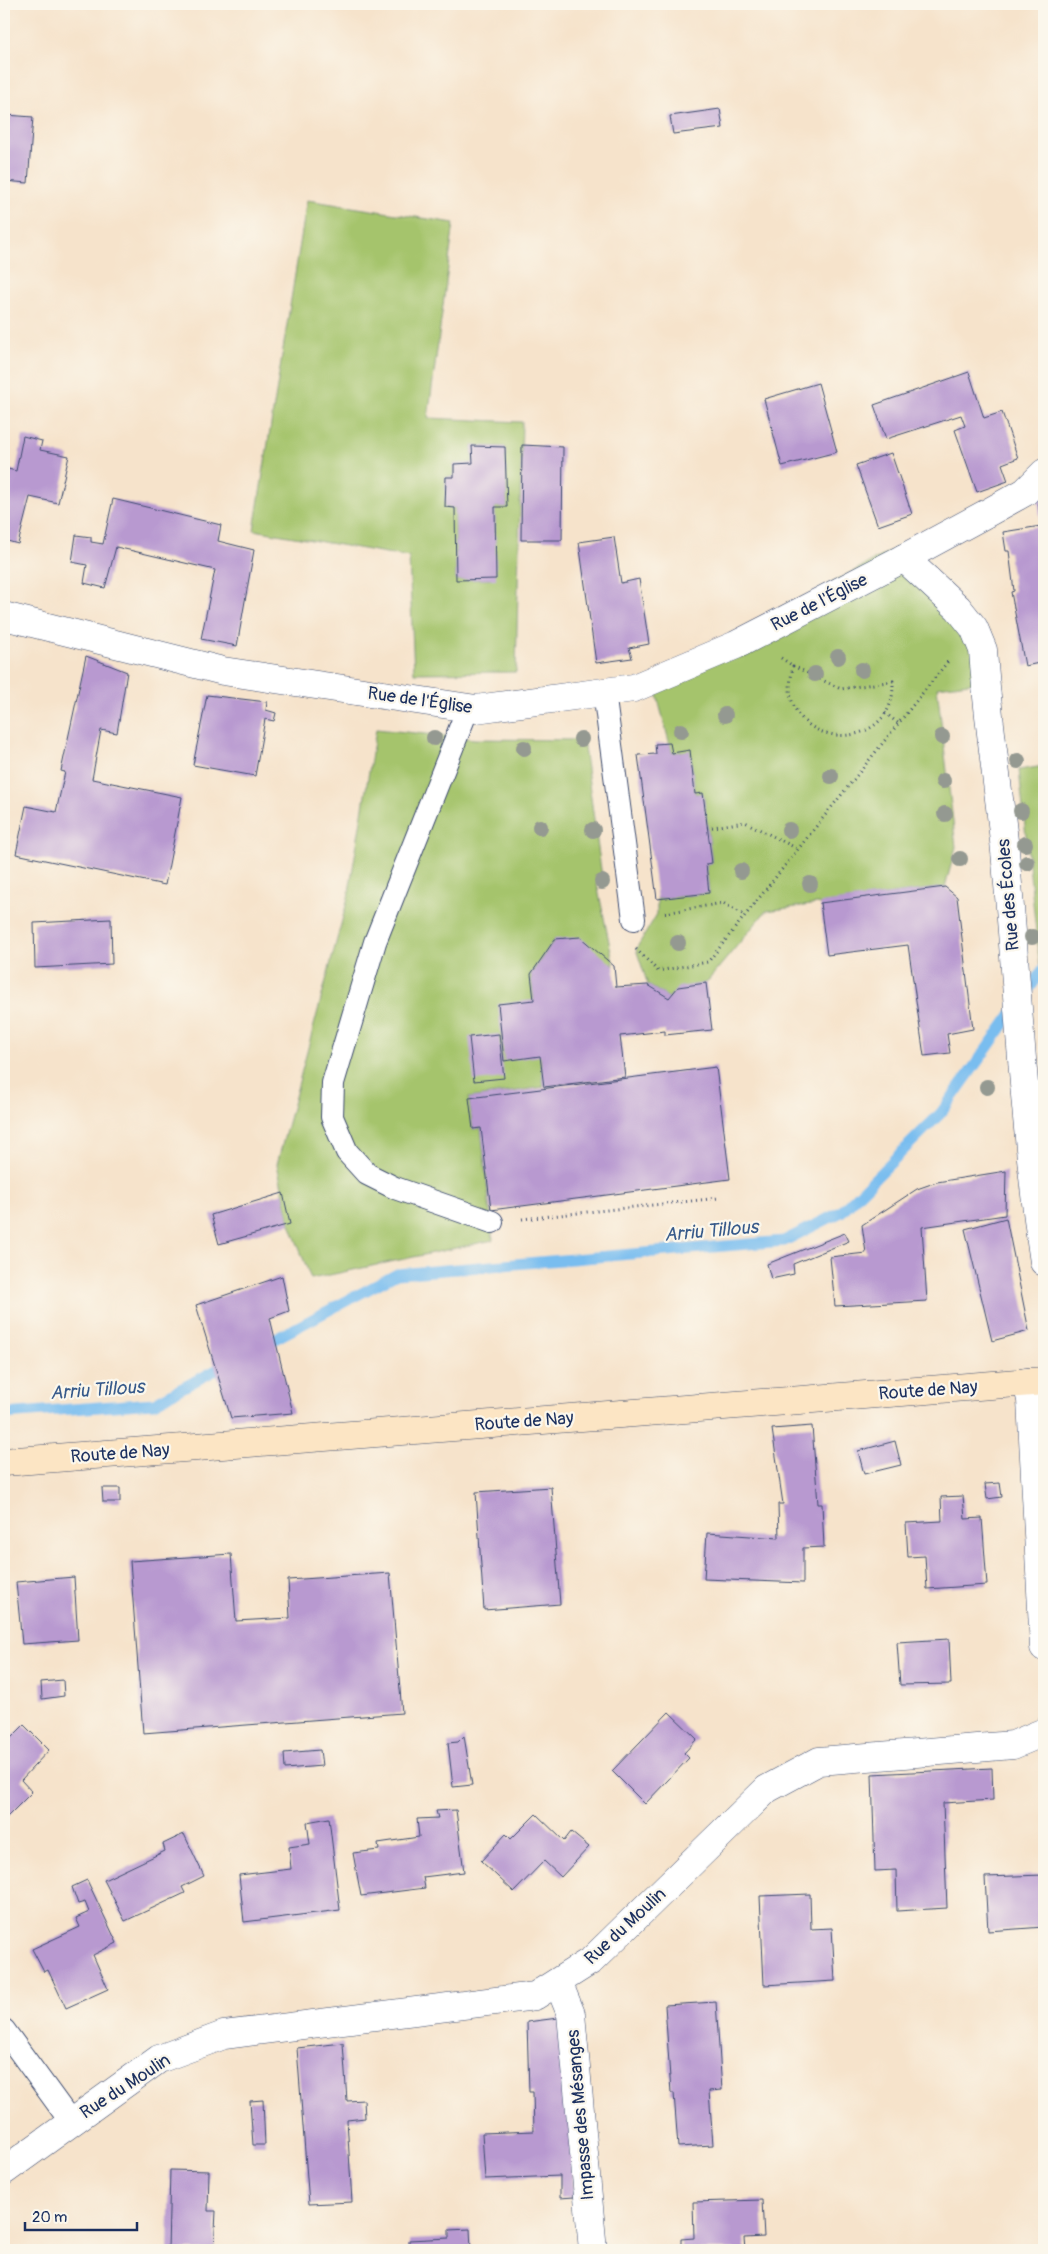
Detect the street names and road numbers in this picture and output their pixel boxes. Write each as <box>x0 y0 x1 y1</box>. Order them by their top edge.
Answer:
street label: Rue de l'Église <box>767 568 872 637</box>
street label: Rue de l'Église <box>366 682 474 719</box>
street label: Rue des Écoles <box>992 838 1025 952</box>
street label: Route de Nay <box>878 1376 979 1405</box>
street label: Route de Nay <box>474 1407 575 1436</box>
street label: Route de Nay <box>70 1439 171 1468</box>
street label: Rue du Moulin <box>580 1883 671 1970</box>
street label: Impasse des Mésanges <box>562 2029 599 2201</box>
street label: Rue du Moulin <box>76 2049 175 2124</box>

